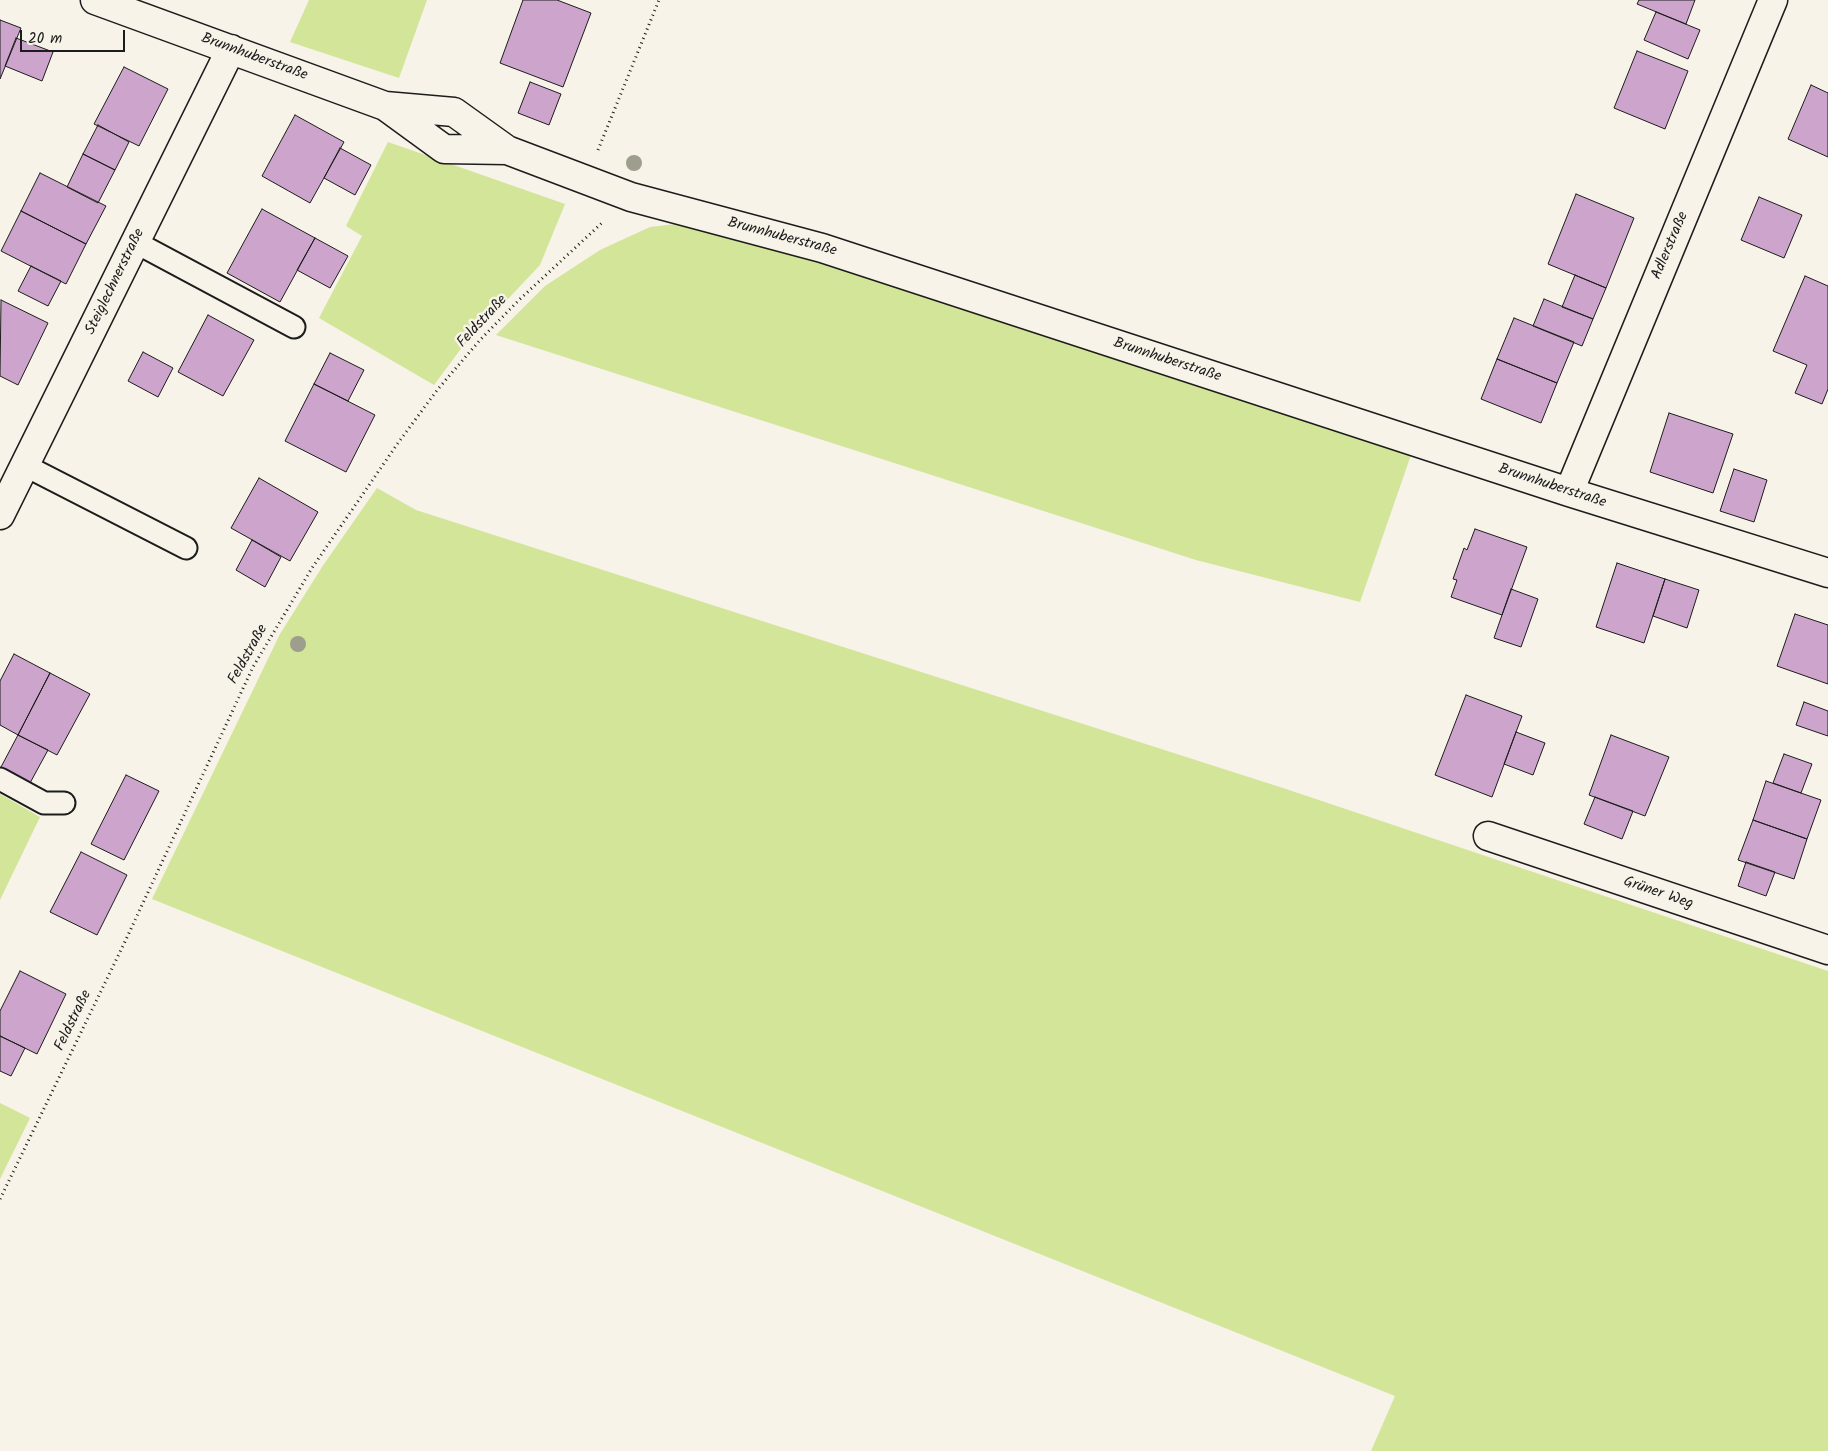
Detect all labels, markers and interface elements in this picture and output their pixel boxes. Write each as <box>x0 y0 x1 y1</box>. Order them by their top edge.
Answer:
scale bar <box>22 20 128 52</box>
text: 20 m <box>28 27 62 51</box>
street label: Brunnhuberstraße <box>198 30 310 86</box>
street label: Adlerstraße <box>1649 209 1693 283</box>
street label: Brunnhuberstraße <box>725 215 839 261</box>
street label: Steiglechnerstraße <box>83 226 149 338</box>
street label: Feldstraße <box>454 292 512 352</box>
street label: Brunnhuberstraße <box>1111 335 1223 387</box>
street label: Brunnhuberstraße <box>1496 461 1608 513</box>
street label: Feldstraße <box>225 622 273 688</box>
street label: Grüner Weg <box>1621 874 1695 914</box>
street label: Feldstraße <box>52 988 96 1054</box>

